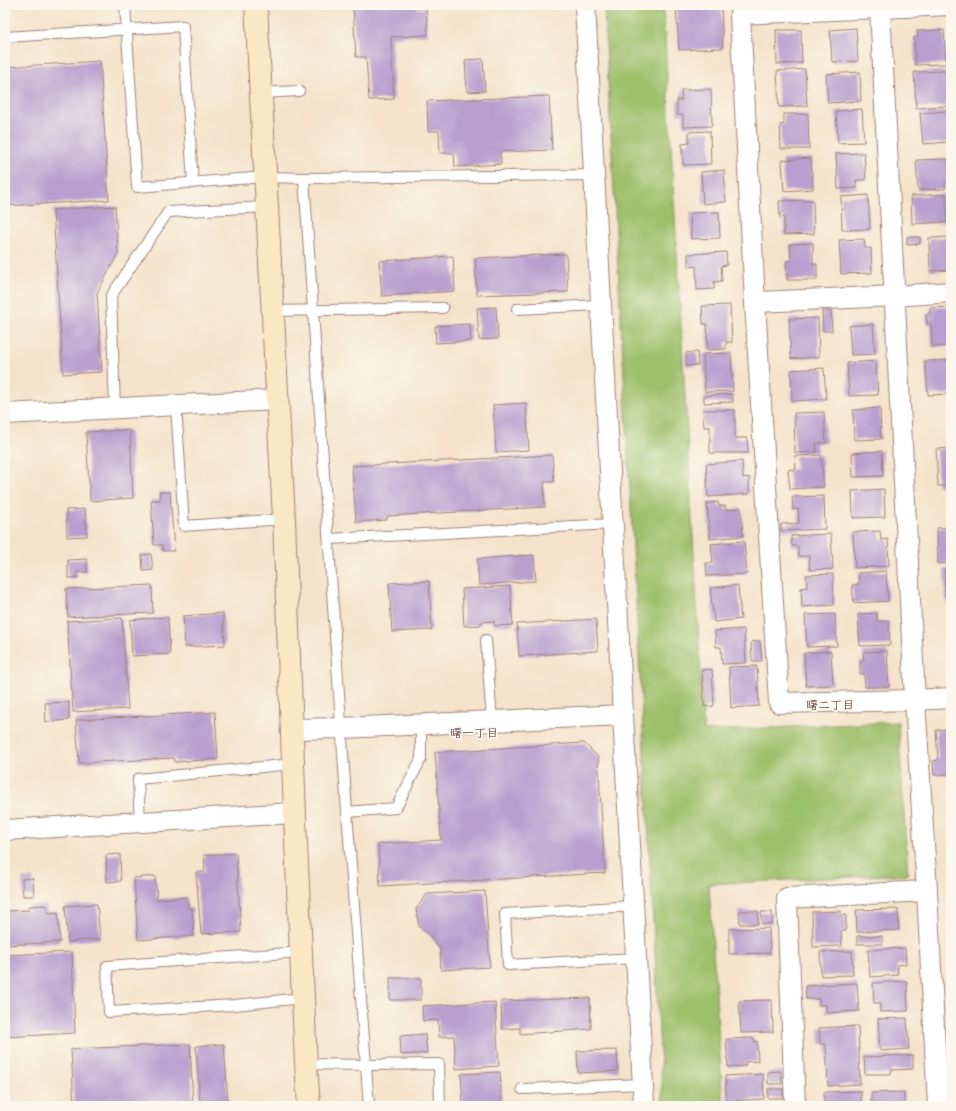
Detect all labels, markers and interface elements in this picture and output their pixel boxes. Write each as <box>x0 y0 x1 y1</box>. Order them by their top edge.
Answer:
district label: 曙二丁目 <box>806 698 854 713</box>
district label: 曙一丁目 <box>450 726 498 741</box>

